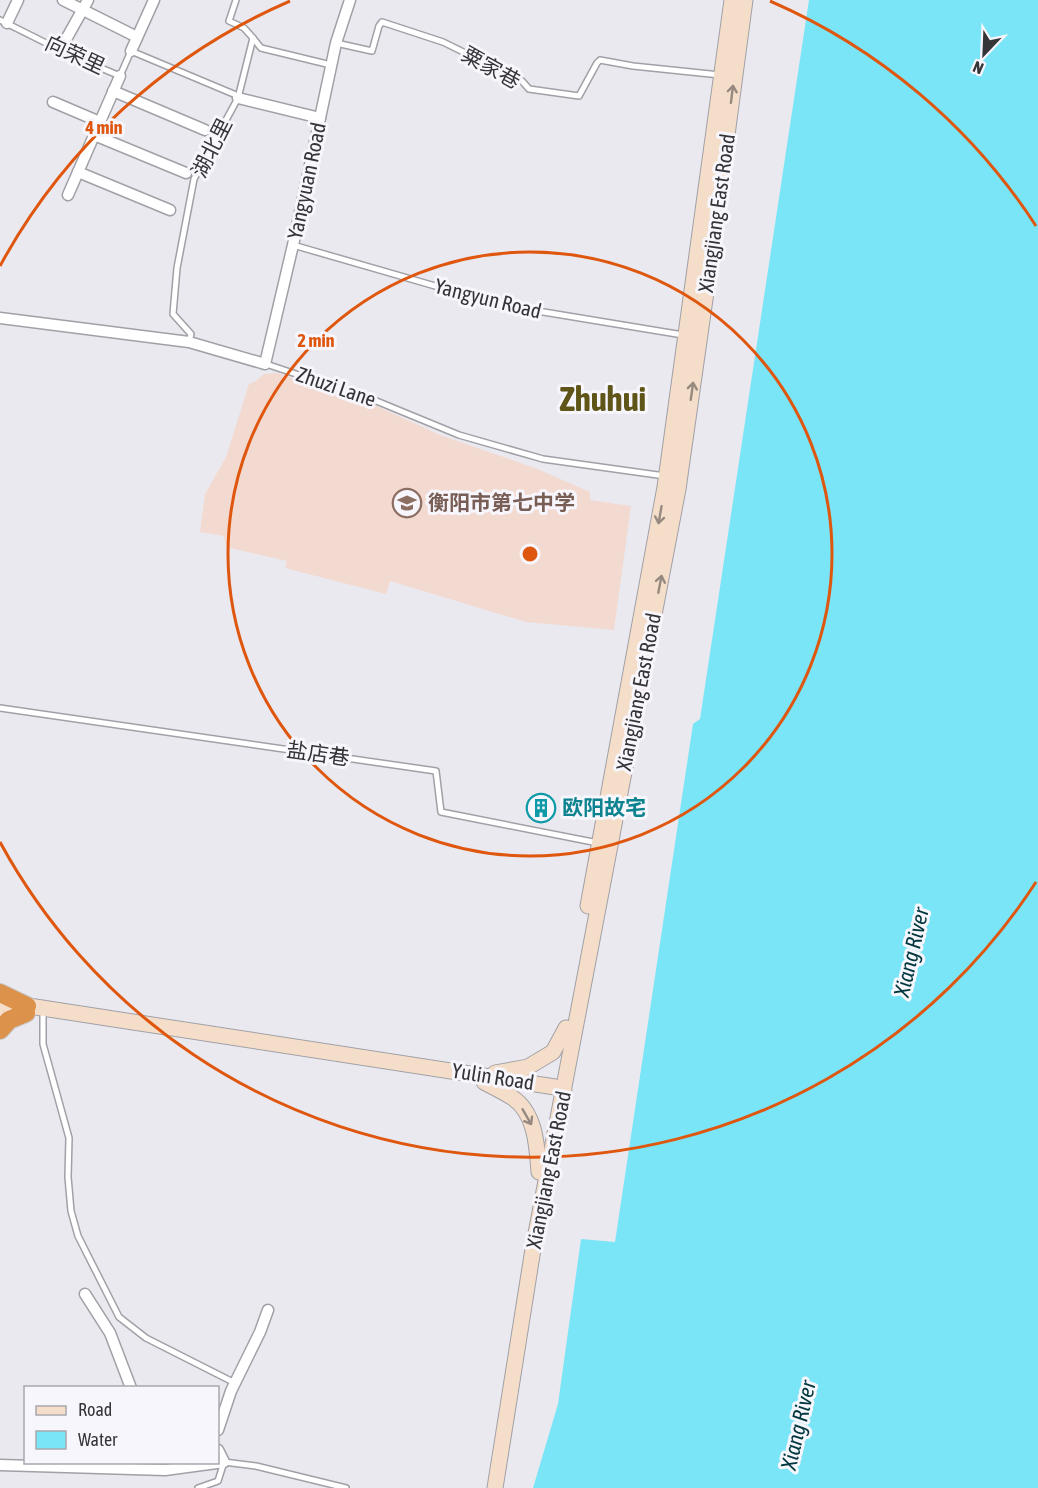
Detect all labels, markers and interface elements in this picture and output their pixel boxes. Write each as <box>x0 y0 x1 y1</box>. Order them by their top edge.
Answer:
north arrow <box>954 24 1014 84</box>
street label: 向荣里 <box>42 30 109 78</box>
street label: 粟家巷 <box>458 41 525 93</box>
text: N <box>970 58 986 78</box>
one-way arrow <box>727 85 738 104</box>
street label: 湖北里 <box>186 114 236 181</box>
text: 4 min <box>85 117 123 138</box>
street label: Yangyuan Road <box>282 120 330 241</box>
street label: Xiangjiang East Road <box>693 132 739 294</box>
street label: Yangyun Road <box>432 273 544 323</box>
text: 2 min <box>298 330 335 351</box>
street label: Zhuzi Lane <box>293 361 379 411</box>
district label: Zhuhui <box>560 380 646 418</box>
one-way arrow <box>686 382 697 402</box>
school or university icon: 衡阳市第七中学 <box>391 487 423 519</box>
place label: 衡阳市第七中学 <box>428 490 575 514</box>
one-way arrow <box>654 505 665 525</box>
centre of rings <box>520 544 540 564</box>
one-way arrow <box>655 574 666 594</box>
street label: Xiangjiang East Road <box>611 611 665 773</box>
street label: 盐店巷 <box>285 737 351 769</box>
building icon: 欧阳故宅 <box>525 792 557 824</box>
place label: 欧阳故宅 <box>562 795 646 819</box>
water label: Xiang River <box>888 903 934 1000</box>
street label: Yulin Road <box>450 1058 536 1094</box>
street label: Xiangjiang East Road <box>521 1089 575 1251</box>
one-way arrow <box>521 1108 533 1125</box>
water label: Xiang River <box>775 1376 821 1473</box>
legend <box>24 1386 219 1464</box>
text: Road <box>78 1399 112 1420</box>
text: Water <box>78 1429 118 1450</box>

